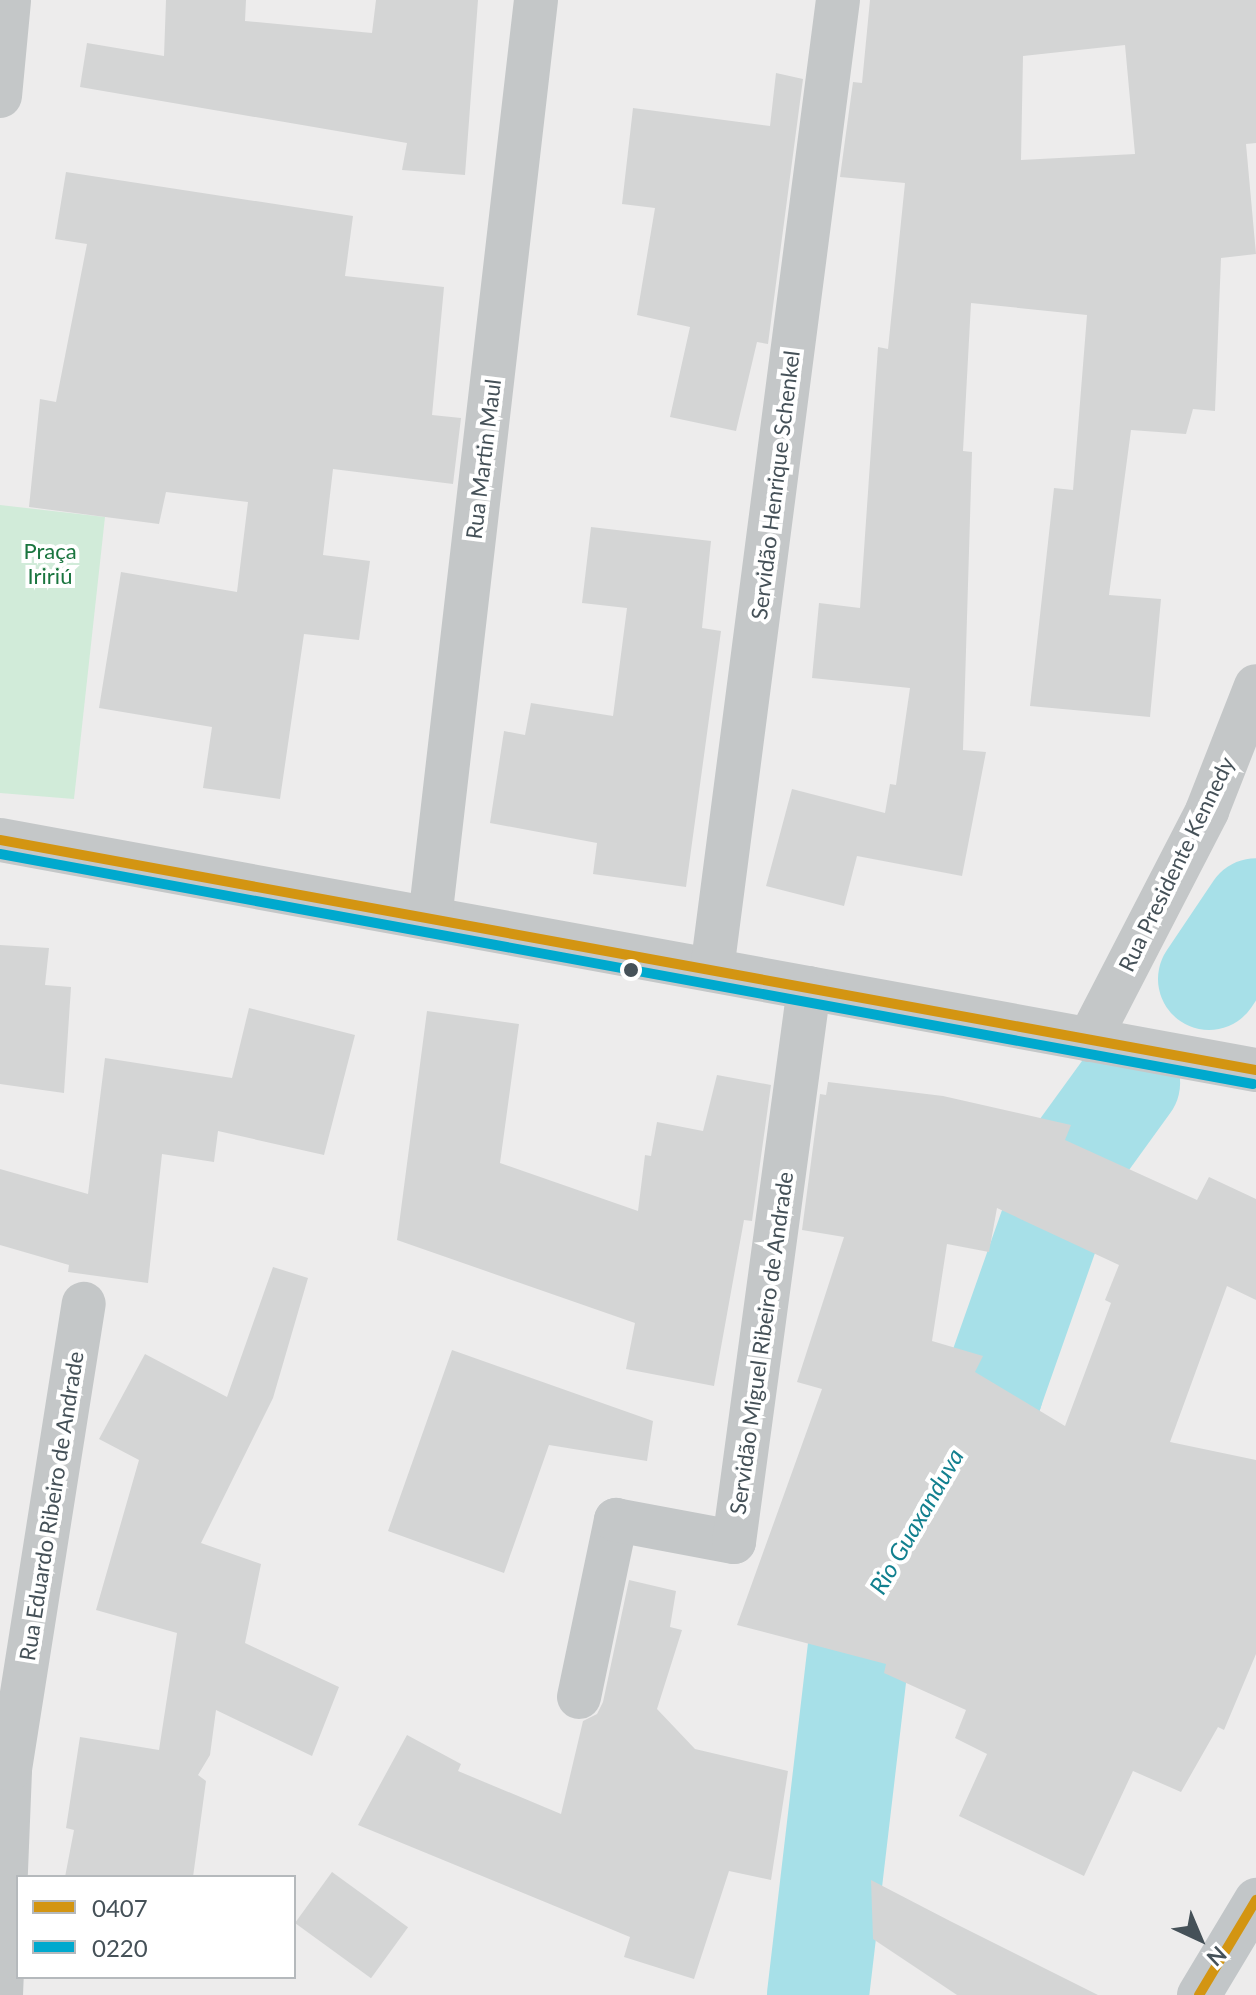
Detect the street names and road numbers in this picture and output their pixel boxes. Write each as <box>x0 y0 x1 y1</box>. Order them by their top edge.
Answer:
street label: Servidão Henrique Schenkel <box>745 349 805 621</box>
street label: Rua Martin Maul <box>460 377 506 541</box>
street label: Rua Presidente Kennedy <box>1113 752 1239 976</box>
street label: Servidão Miguel Ribeiro de Andrade <box>724 1170 798 1516</box>
street label: Rua Eduardo Ribeiro de Andrade <box>13 1349 89 1663</box>

